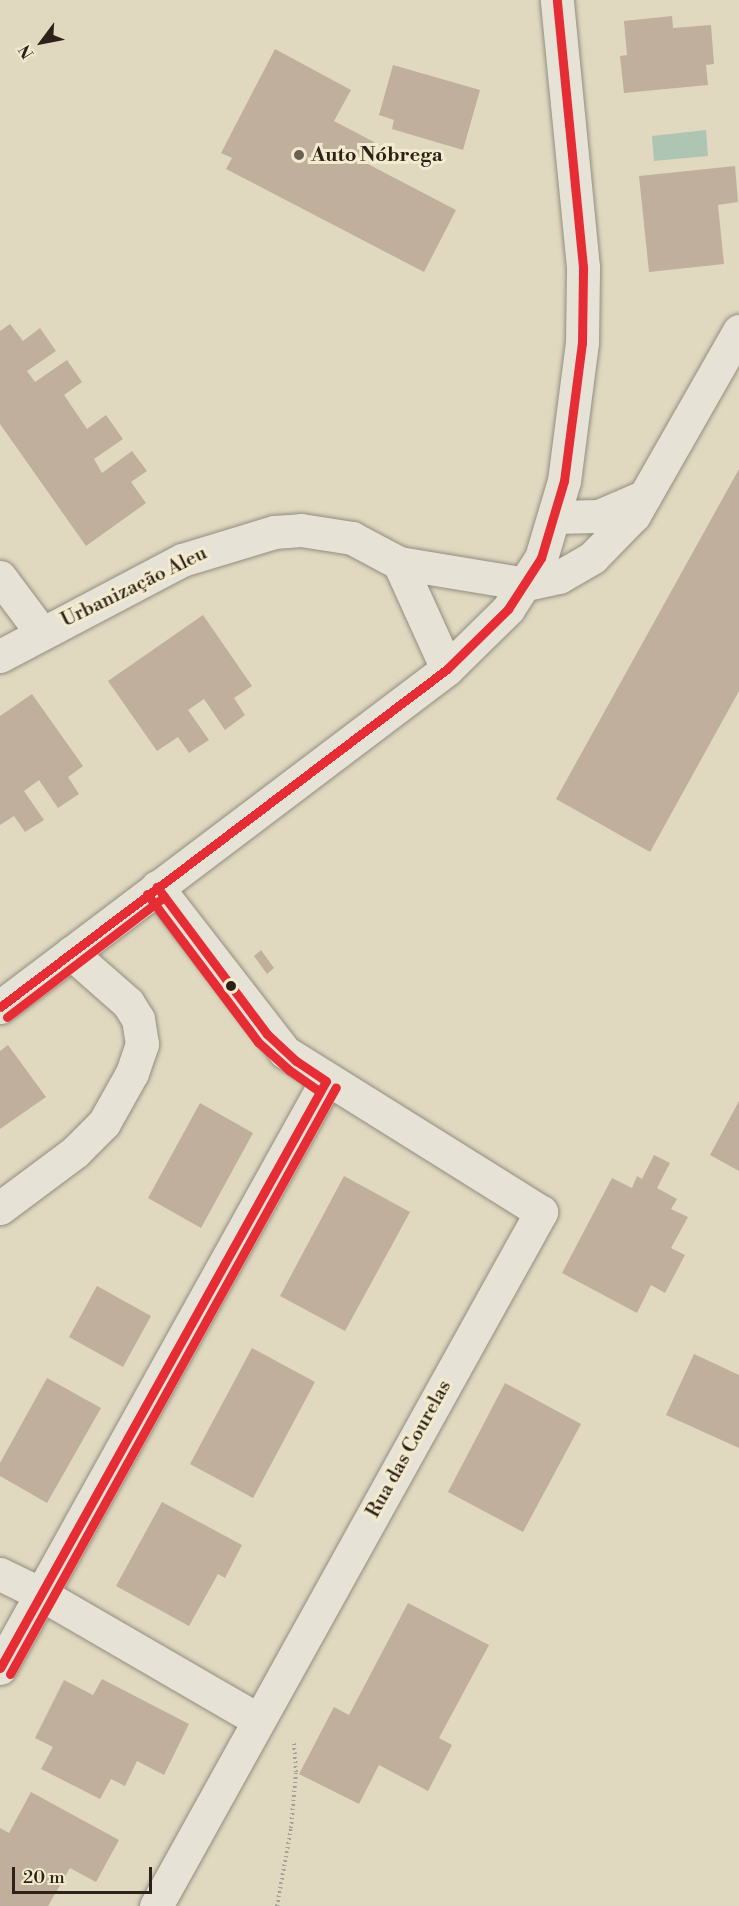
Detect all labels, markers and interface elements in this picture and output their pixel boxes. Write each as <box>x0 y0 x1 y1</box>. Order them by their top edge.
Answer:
north arrow <box>12 12 72 72</box>
text: N <box>15 41 39 62</box>
place label: Auto Nóbrega <box>311 143 443 167</box>
marker: Auto Nóbrega <box>292 148 306 162</box>
street label: Urbanização Aleu <box>57 541 211 633</box>
unlabelled marker <box>225 980 237 992</box>
street label: Rua das Courelas <box>361 1376 457 1522</box>
scale bar <box>15 1855 154 1893</box>
text: 20 m <box>23 1866 65 1889</box>

